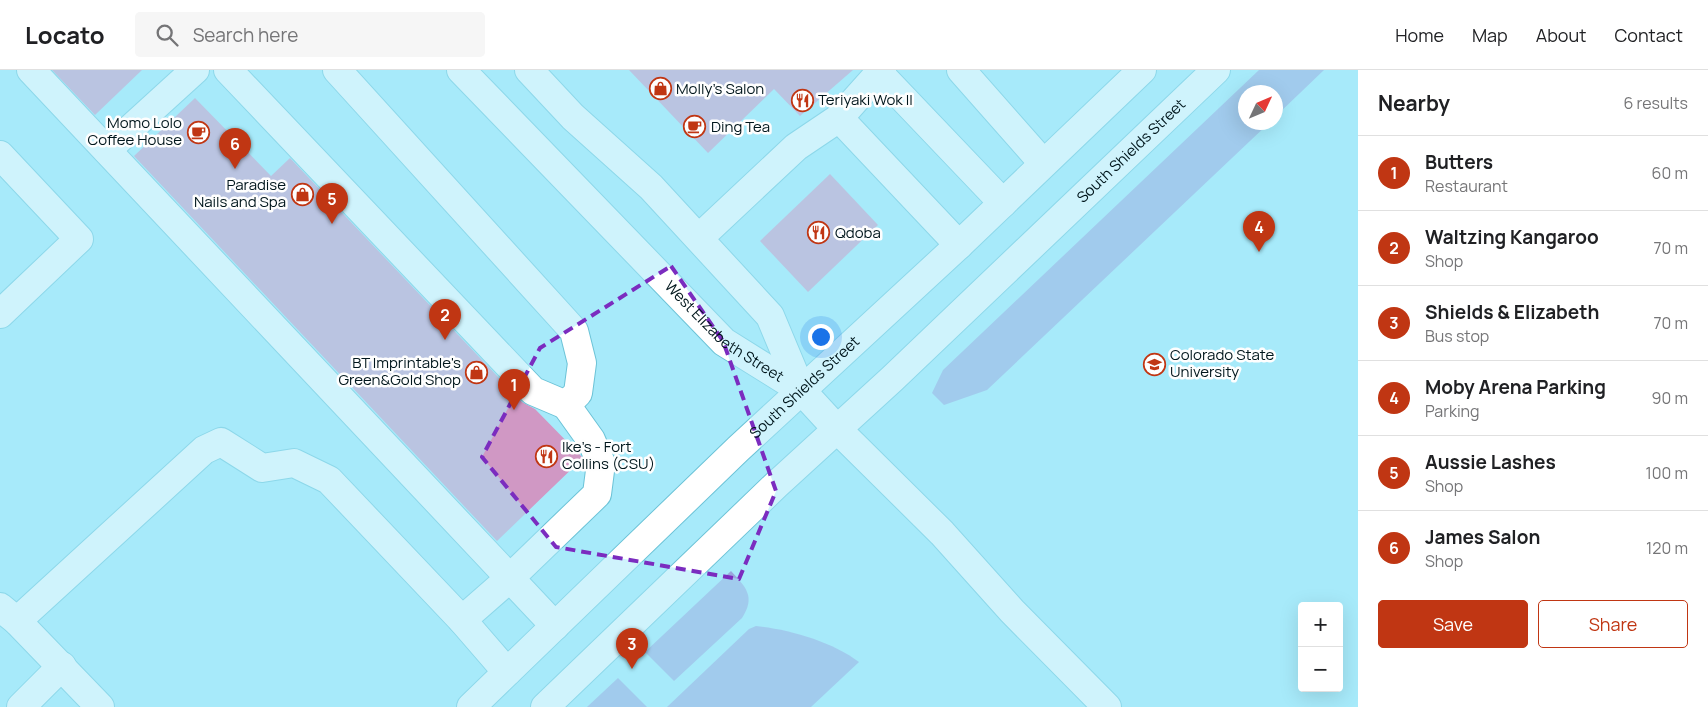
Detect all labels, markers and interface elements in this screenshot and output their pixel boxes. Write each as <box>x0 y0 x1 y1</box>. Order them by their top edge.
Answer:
search box <box>135 12 485 57</box>
text: Locato <box>25 18 105 51</box>
icon: search <box>153 21 181 49</box>
text: Search here <box>193 22 298 48</box>
text: Home <box>1395 23 1444 47</box>
text: Map <box>1472 23 1508 47</box>
text: About <box>1536 23 1586 47</box>
text: Contact <box>1614 23 1683 47</box>
shop icon: Molly's Salon <box>648 77 672 101</box>
place label: Molly's Salon <box>676 78 764 99</box>
north arrow <box>1238 85 1283 130</box>
restaurant icon: Teriyaki Wok II <box>790 88 814 112</box>
place label: Teriyaki Wok II <box>818 89 913 110</box>
text: Nearby <box>1378 89 1450 117</box>
text: 6 results <box>1623 92 1688 114</box>
street label: South Shields Street <box>1072 94 1190 207</box>
place label: Momo Lolo Coffee House <box>88 112 182 150</box>
cafe icon: Ding Tea <box>683 115 707 139</box>
place label: Ding Tea <box>711 116 770 137</box>
cafe icon: Momo Lolo Coffee House <box>186 120 210 144</box>
pin: 6 <box>219 128 251 169</box>
text: Butters <box>1425 149 1493 175</box>
text: 1 <box>1390 162 1398 184</box>
text: 60 m <box>1652 162 1688 184</box>
place label: Paradise Nails and Spa <box>194 174 286 212</box>
text: Restaurant <box>1425 175 1508 197</box>
shop icon: Paradise Nails and Spa <box>290 182 314 206</box>
pin: 5 <box>316 183 348 224</box>
pin: 4 <box>1243 211 1275 252</box>
restaurant icon: Qdoba <box>807 221 831 245</box>
place label: Qdoba <box>835 222 881 243</box>
text: Waltzing Kangaroo <box>1425 224 1599 250</box>
text: 2 <box>1389 237 1399 259</box>
text: 70 m <box>1653 237 1688 259</box>
text: Shop <box>1425 250 1463 272</box>
street label: West Elizabeth Street <box>660 276 788 387</box>
pin: 2 <box>429 299 461 340</box>
text: Shields & Elizabeth <box>1425 299 1599 325</box>
text: 3 <box>1389 312 1399 334</box>
text: 70 m <box>1653 312 1688 334</box>
your location <box>808 324 834 350</box>
text: Bus stop <box>1425 325 1489 347</box>
street label: South Shields Street <box>745 331 864 443</box>
place label: Colorado State University <box>1170 344 1274 382</box>
place label: BT Imprintable's Green&Gold Shop <box>338 352 461 390</box>
school or university icon: Colorado State University <box>1142 352 1166 376</box>
shop icon: BT Imprintable's Green&Gold Shop <box>465 360 489 384</box>
pin: 1 <box>498 369 530 410</box>
text: Moby Arena Parking <box>1425 374 1606 400</box>
text: 4 <box>1389 387 1399 409</box>
text: 90 m <box>1652 387 1688 409</box>
text: Parking <box>1425 400 1480 422</box>
place label: Ike's - Fort Collins (CSU) <box>562 436 655 474</box>
restaurant icon: Ike's - Fort Collins (CSU) <box>534 444 558 468</box>
text: Aussie Lashes <box>1425 449 1556 475</box>
text: 5 <box>1389 462 1399 484</box>
text: 100 m <box>1645 462 1688 484</box>
text: Shop <box>1425 475 1463 497</box>
text: James Salon <box>1425 524 1540 550</box>
text: 6 <box>1389 537 1399 559</box>
text: 120 m <box>1646 537 1688 559</box>
text: Shop <box>1425 550 1463 572</box>
button: Save <box>1378 600 1528 648</box>
button: Share <box>1538 600 1688 648</box>
map controls <box>1298 602 1343 692</box>
button: + <box>1298 602 1343 647</box>
pin: 3 <box>616 628 648 669</box>
button: − <box>1298 647 1343 692</box>

